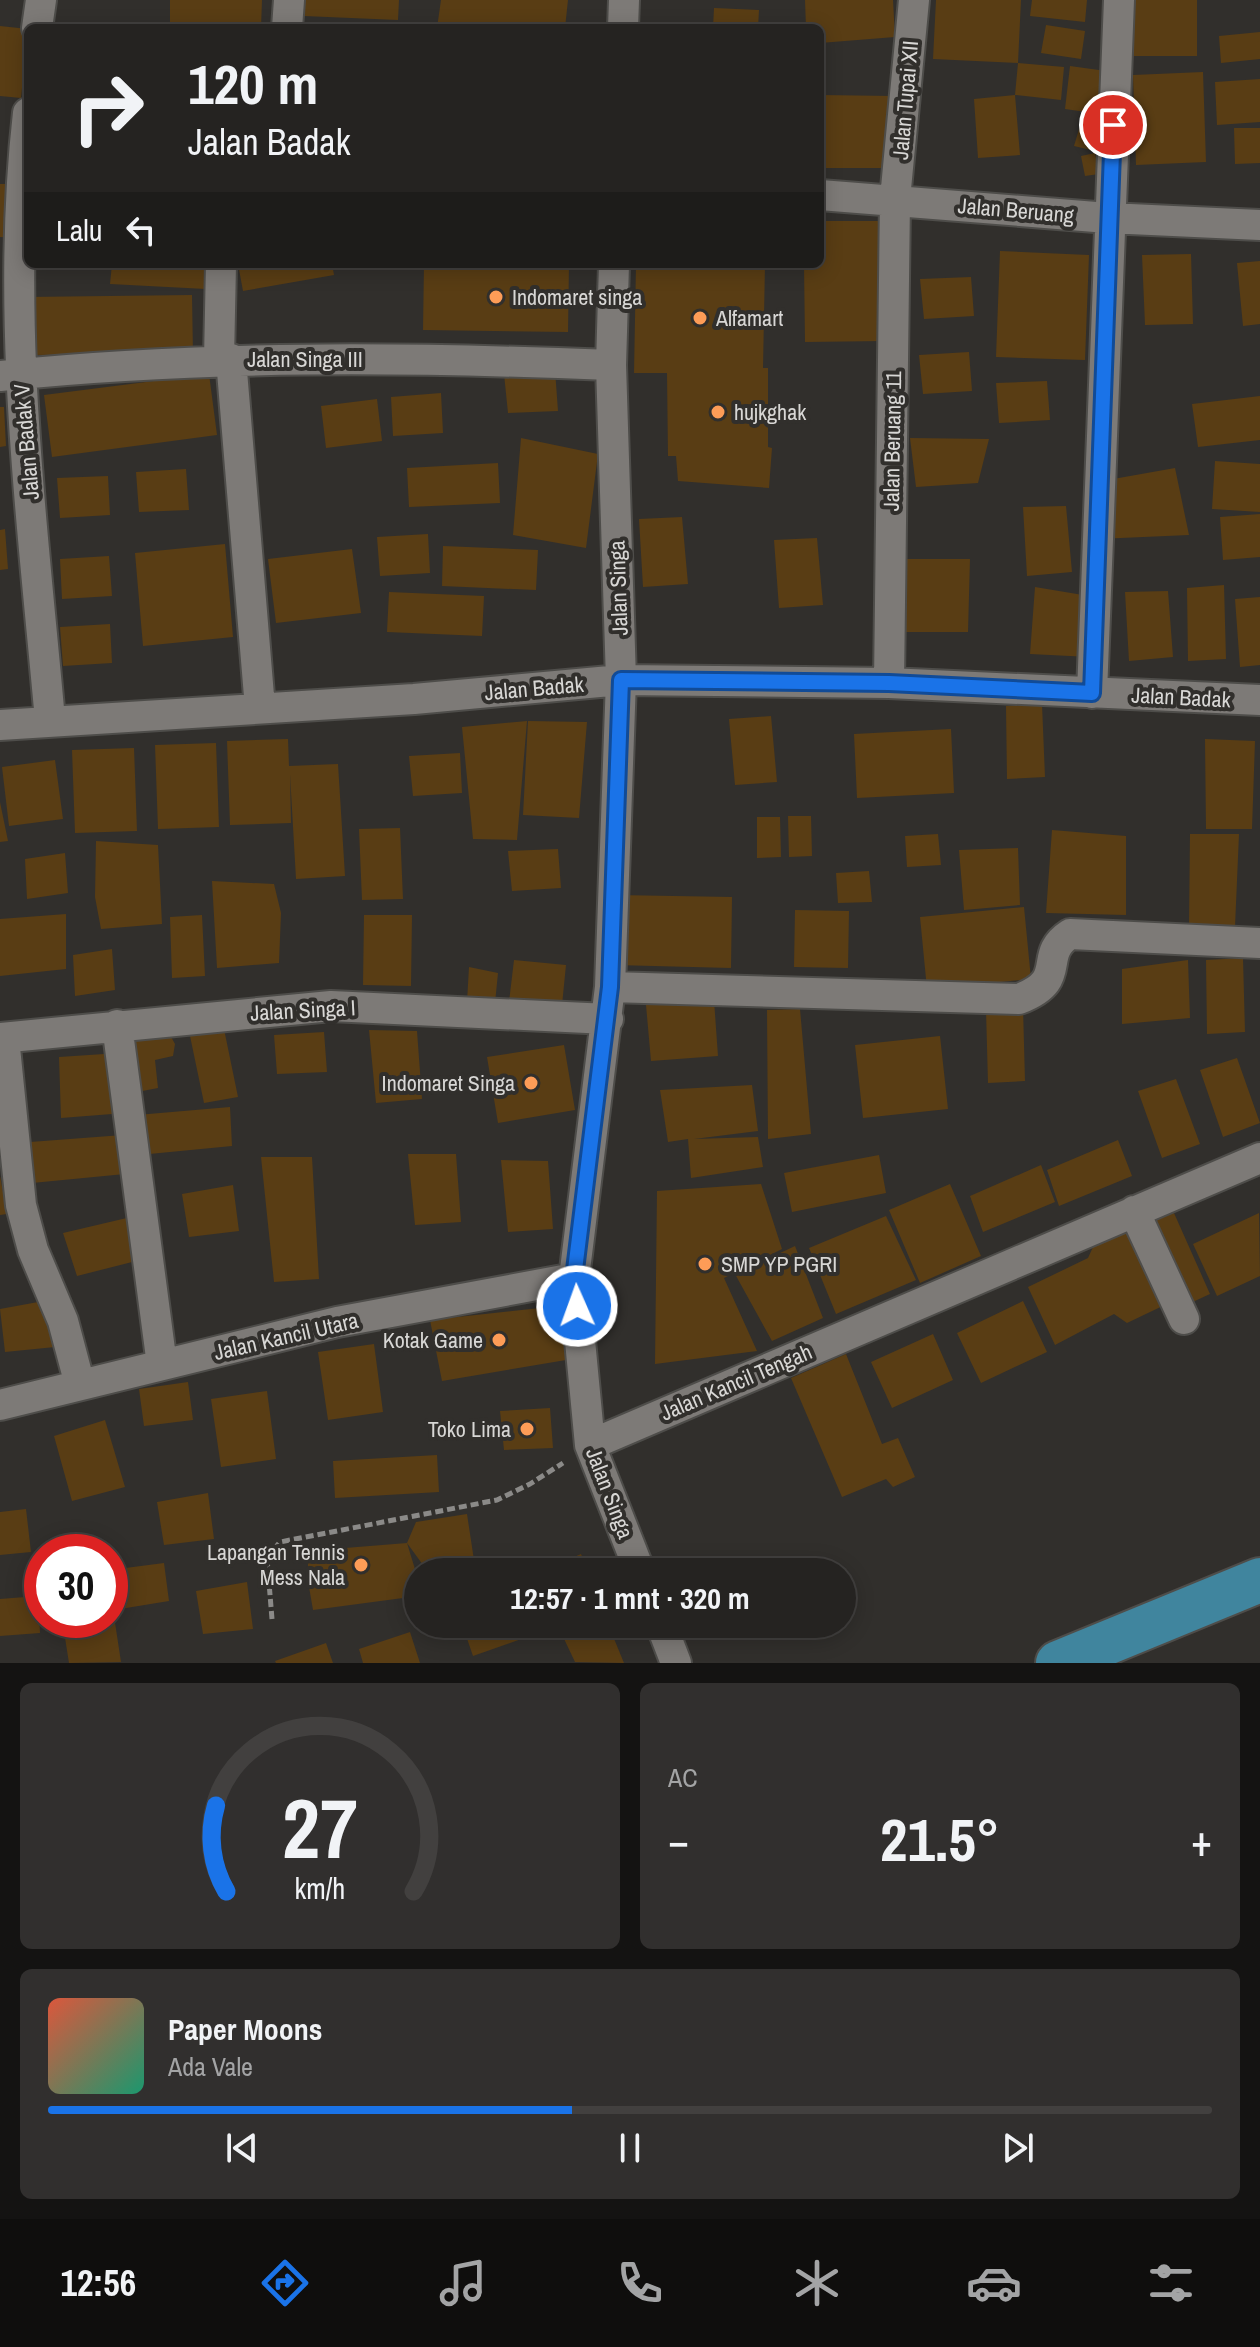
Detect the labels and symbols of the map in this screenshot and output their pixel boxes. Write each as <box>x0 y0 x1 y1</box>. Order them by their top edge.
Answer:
street label: Jalan Tupai XII <box>885 39 925 161</box>
pin <box>1079 91 1147 159</box>
street label: Jalan Beruang <box>957 190 1075 230</box>
place label: Indomaret singa <box>512 282 642 312</box>
marker: Indomaret singa <box>487 288 505 306</box>
place label: Alfamart <box>715 303 783 333</box>
marker: Alfamart <box>691 309 709 327</box>
street label: Jalan Singa III <box>247 344 363 374</box>
street label: Jalan Beruang 11 <box>876 371 908 511</box>
street label: Jalan Badak V <box>6 383 46 501</box>
place label: hujkghak <box>734 397 807 427</box>
marker: hujkghak <box>709 403 727 421</box>
street label: Jalan Singa <box>601 540 635 636</box>
street label: Jalan Badak <box>483 669 586 707</box>
street label: Jalan Badak <box>1131 679 1232 715</box>
street label: Jalan Singa I <box>250 992 356 1028</box>
place label: Indomaret Singa <box>382 1068 515 1098</box>
marker: Indomaret Singa <box>522 1074 540 1092</box>
place label: SMP YP PGRI <box>721 1249 837 1279</box>
marker: SMP YP PGRI <box>696 1255 714 1273</box>
position arrow <box>535 1264 619 1348</box>
street label: Jalan Kancil Utara <box>211 1305 361 1367</box>
place label: Kotak Game <box>383 1325 483 1355</box>
marker: Kotak Game <box>490 1331 508 1349</box>
street label: Jalan Kancil Tengah <box>655 1337 817 1427</box>
place label: Toko Lima <box>428 1414 511 1444</box>
marker: Toko Lima <box>518 1420 536 1438</box>
street label: Jalan Singa <box>579 1443 641 1543</box>
speed limit sign: 30 <box>24 1534 128 1638</box>
place label: Lapangan Tennis Mess Nala <box>207 1537 345 1592</box>
marker: Lapangan Tennis Mess Nala <box>352 1556 370 1574</box>

